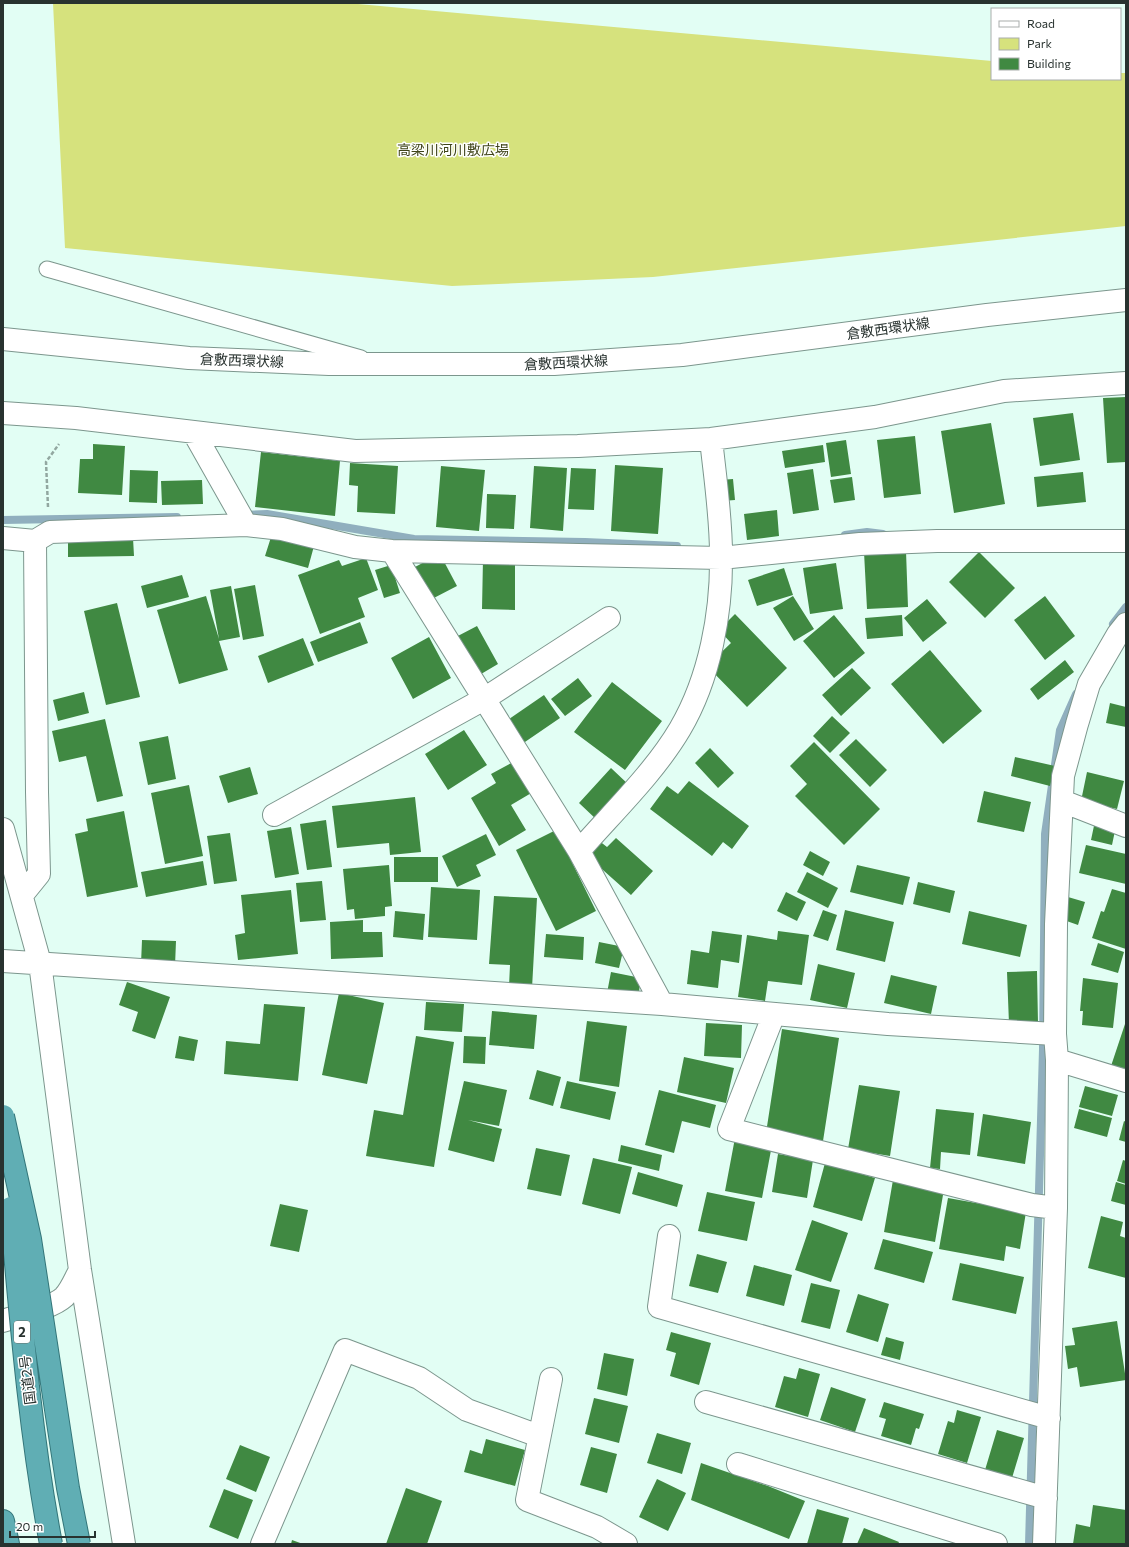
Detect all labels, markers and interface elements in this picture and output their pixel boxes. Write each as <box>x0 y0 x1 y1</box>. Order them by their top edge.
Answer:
legend <box>991 8 1121 80</box>
text: Road <box>1027 16 1055 30</box>
text: Park <box>1027 36 1053 50</box>
text: Building <box>1027 56 1071 70</box>
park label: 高梁川河川敷広場 <box>397 141 509 158</box>
street label: 倉敷西環状線 <box>845 314 931 342</box>
street label: 倉敷西環状線 <box>200 350 284 370</box>
street label: 倉敷西環状線 <box>524 351 608 373</box>
road number: 2 <box>14 1321 30 1343</box>
street label: 国道2号 <box>16 1354 38 1406</box>
scale bar <box>10 1513 95 1539</box>
text: 20 m <box>16 1519 43 1533</box>

